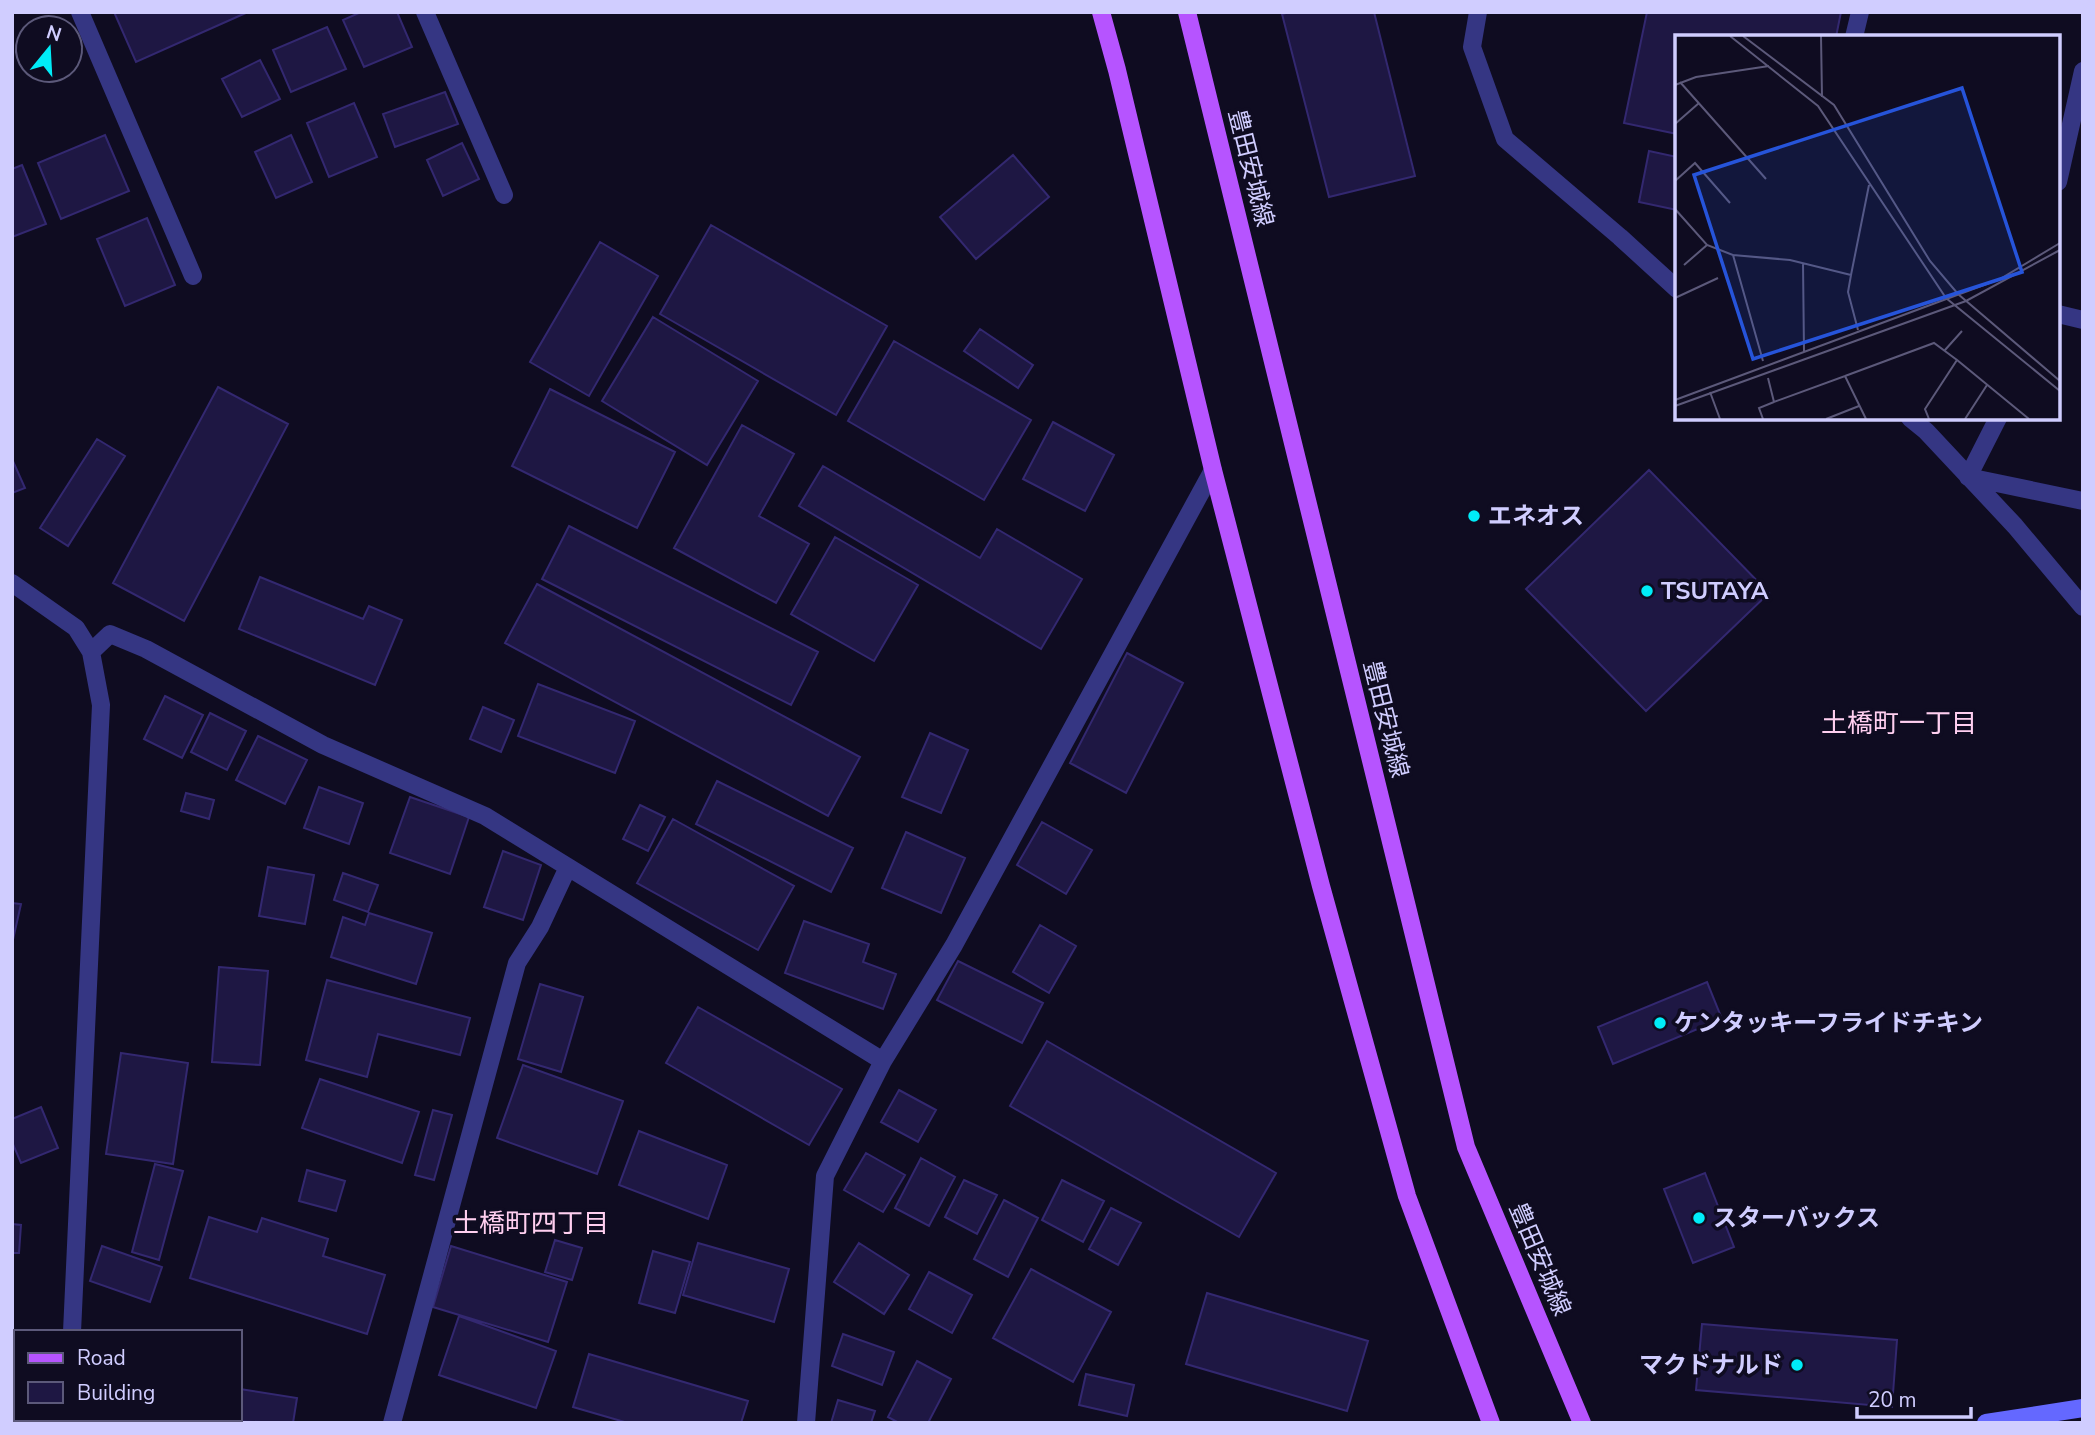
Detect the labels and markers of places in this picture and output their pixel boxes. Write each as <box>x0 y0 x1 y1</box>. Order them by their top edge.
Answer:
place label: エネオス <box>1488 500 1584 532</box>
marker: エネオス <box>1466 508 1482 524</box>
place label: TSUTAYA <box>1661 575 1769 607</box>
marker: TSUTAYA <box>1639 583 1655 599</box>
place label: ケンタッキーフライドチキン <box>1674 1007 1983 1039</box>
marker: ケンタッキーフライドチキン <box>1652 1015 1668 1031</box>
place label: スターバックス <box>1713 1202 1880 1234</box>
marker: スターバックス <box>1691 1210 1707 1226</box>
place label: マクドナルド <box>1639 1349 1783 1381</box>
marker: マクドナルド <box>1789 1357 1805 1373</box>

